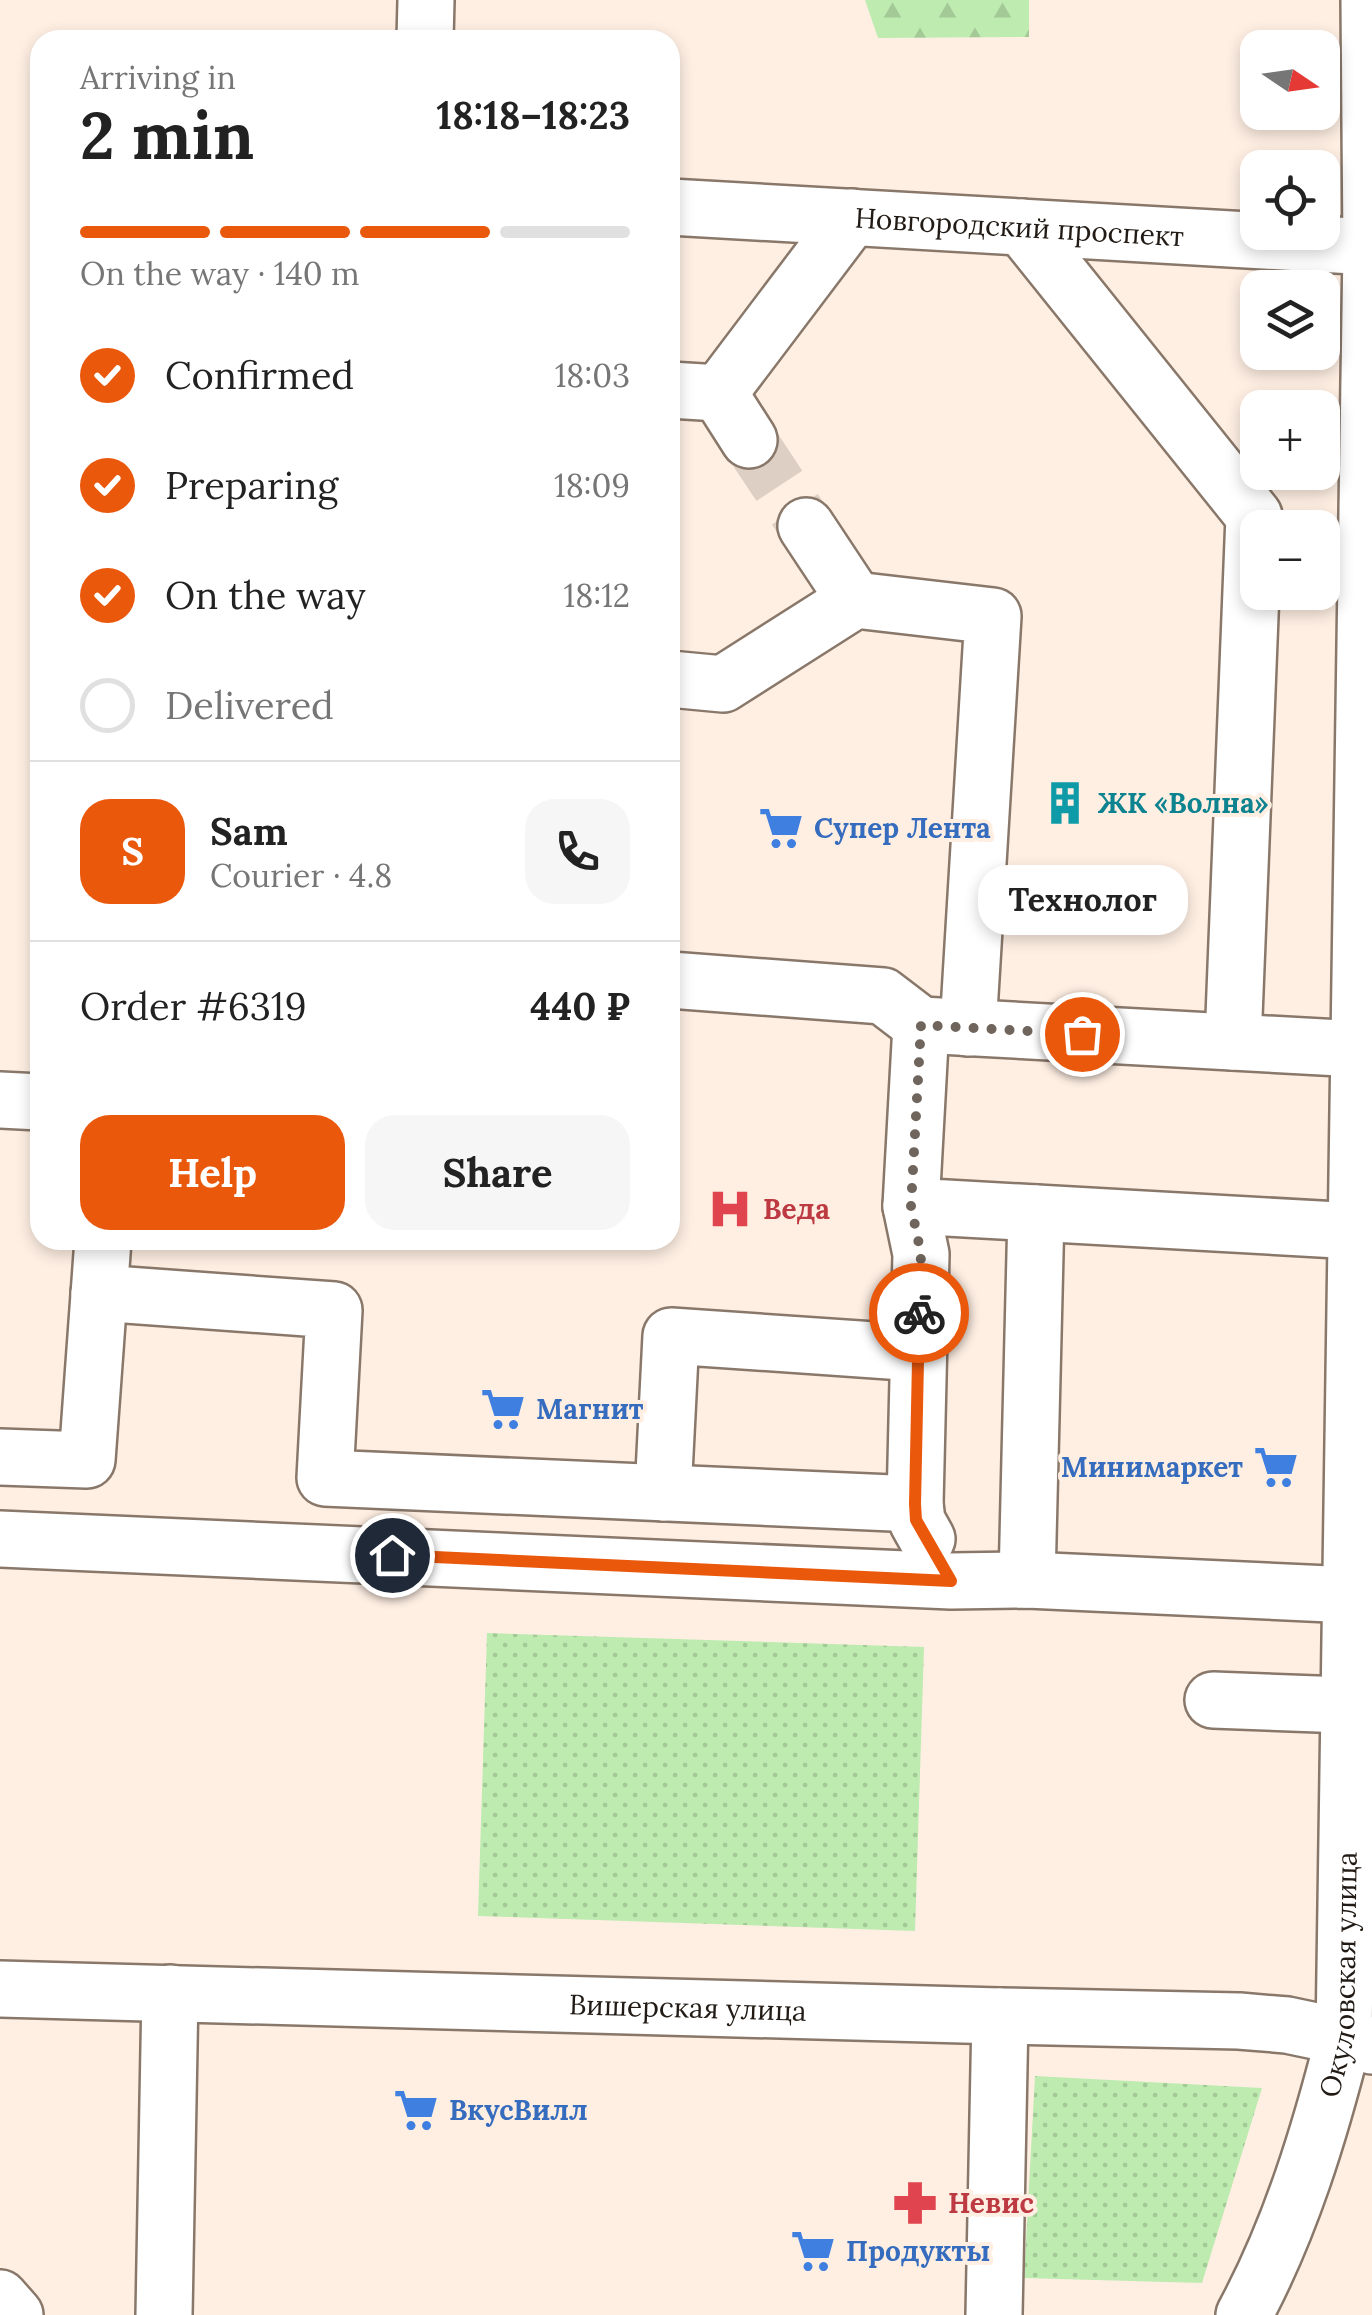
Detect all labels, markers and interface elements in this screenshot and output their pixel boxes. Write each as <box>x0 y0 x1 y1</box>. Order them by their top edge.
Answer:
north arrow <box>1240 30 1340 130</box>
map controls <box>1240 30 1340 610</box>
text: Arriving in <box>80 57 236 98</box>
text: 18:18–18:23 <box>437 91 630 139</box>
text: 2 min <box>80 94 254 177</box>
button: locate <box>1240 150 1340 250</box>
street label: Новгородский проспект <box>854 200 1185 254</box>
text: On the way · 140 m <box>80 253 360 294</box>
button: layers <box>1240 270 1340 370</box>
icon: check <box>80 348 135 403</box>
text: Confirmed <box>165 351 354 399</box>
text: 18:03 <box>555 355 630 396</box>
button: + <box>1240 390 1340 490</box>
icon: check <box>80 458 135 513</box>
text: Preparing <box>165 461 338 509</box>
text: 18:09 <box>554 465 630 506</box>
button: − <box>1240 510 1340 610</box>
icon: check <box>80 568 135 623</box>
text: On the way <box>165 571 366 619</box>
text: 18:12 <box>564 575 630 616</box>
text: Delivered <box>165 681 334 729</box>
building icon: ЖК «Волна» <box>1041 779 1089 827</box>
place label: ЖК «Волна» <box>1098 785 1269 821</box>
button: phone <box>525 799 630 904</box>
supermarket icon: Супер Лента <box>757 804 805 852</box>
text: Sam <box>210 807 288 855</box>
place label: Супер Лента <box>814 810 991 846</box>
text: S <box>121 827 144 875</box>
text: Courier · 4.8 <box>210 855 392 896</box>
callout: Технолог <box>977 864 1187 934</box>
text: Технолог <box>1009 879 1157 920</box>
text: Order #6319 <box>80 982 307 1030</box>
text: 440 ₽ <box>530 982 630 1030</box>
pin <box>1040 992 1125 1077</box>
icon: bag <box>1055 1007 1110 1062</box>
button: Help <box>80 1115 345 1230</box>
button: Share <box>365 1115 630 1230</box>
hospital icon: Веда <box>706 1185 754 1233</box>
place label: Веда <box>763 1191 830 1227</box>
courier <box>869 1263 969 1363</box>
icon: bike <box>892 1286 947 1341</box>
supermarket icon: Магнит <box>479 1385 527 1433</box>
place label: Магнит <box>536 1391 644 1427</box>
supermarket icon: Минимаркет <box>1252 1443 1300 1491</box>
place label: Минимаркет <box>1061 1449 1243 1485</box>
pin <box>350 1513 435 1598</box>
icon: home <box>365 1528 420 1583</box>
street label: Окуловская улица <box>1311 1851 1365 2101</box>
street label: Вишерская улица <box>568 1986 807 2029</box>
supermarket icon: ВкусВилл <box>392 2086 440 2134</box>
place label: ВкусВилл <box>449 2092 588 2128</box>
pharmacy icon: Невис <box>891 2179 939 2227</box>
place label: Невис <box>948 2185 1035 2221</box>
supermarket icon: Продукты <box>789 2227 837 2275</box>
place label: Продукты <box>846 2233 990 2269</box>

